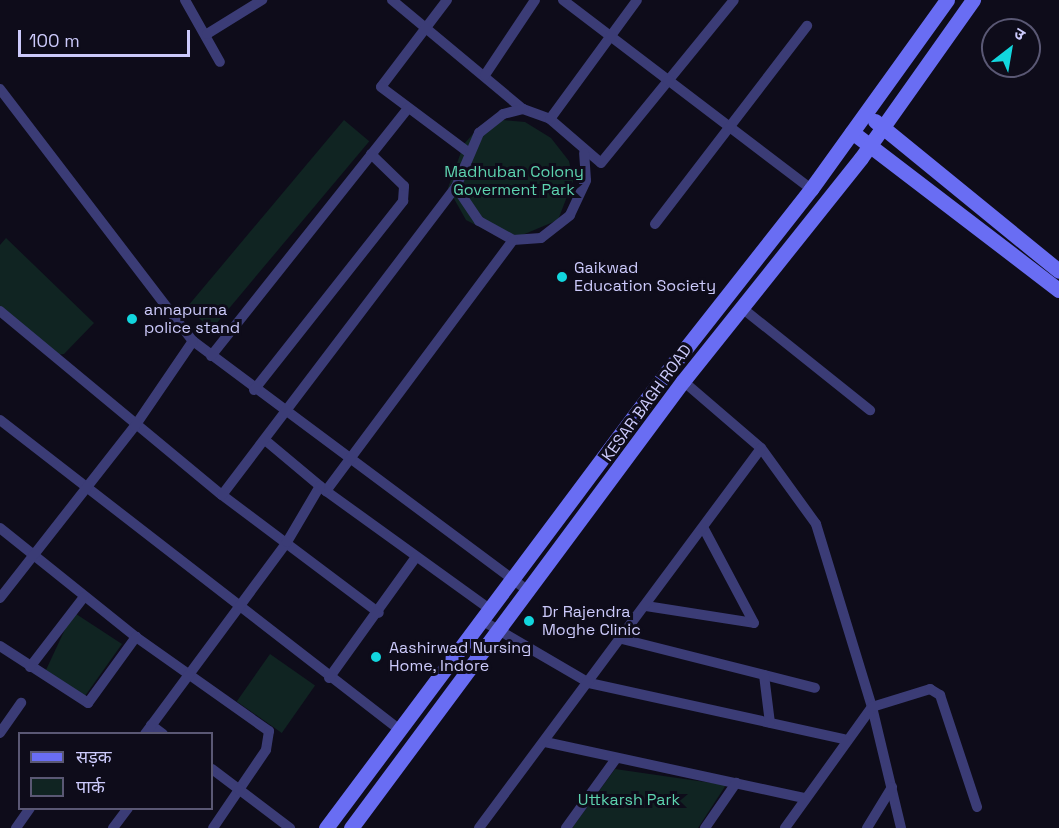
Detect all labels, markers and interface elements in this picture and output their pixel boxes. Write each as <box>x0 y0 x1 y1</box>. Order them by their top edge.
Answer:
scale bar <box>21 18 194 56</box>
north arrow <box>981 18 1041 78</box>
text: उ <box>1010 22 1029 45</box>
text: 100 m <box>29 29 80 52</box>
park label: Madhuban Colony Goverment Park <box>444 162 584 200</box>
place label: Gaikwad Education Society <box>574 258 716 296</box>
marker: Gaikwad Education Society <box>555 270 569 284</box>
place label: annapurna police stand <box>144 300 240 338</box>
marker: annapurna police stand <box>125 312 139 326</box>
street label: KESAR BAGH ROAD <box>598 341 696 465</box>
place label: Dr Rajendra Moghe Clinic <box>542 602 641 640</box>
marker: Dr Rajendra Moghe Clinic <box>520 612 538 630</box>
place label: Aashirwad Nursing Home, Indore <box>389 638 531 676</box>
marker: Aashirwad Nursing Home, Indore <box>367 648 385 666</box>
legend <box>18 732 213 810</box>
text: सड़क <box>76 745 112 768</box>
text: पार्क <box>76 775 105 798</box>
park label: Uttkarsh Park <box>578 790 680 810</box>

